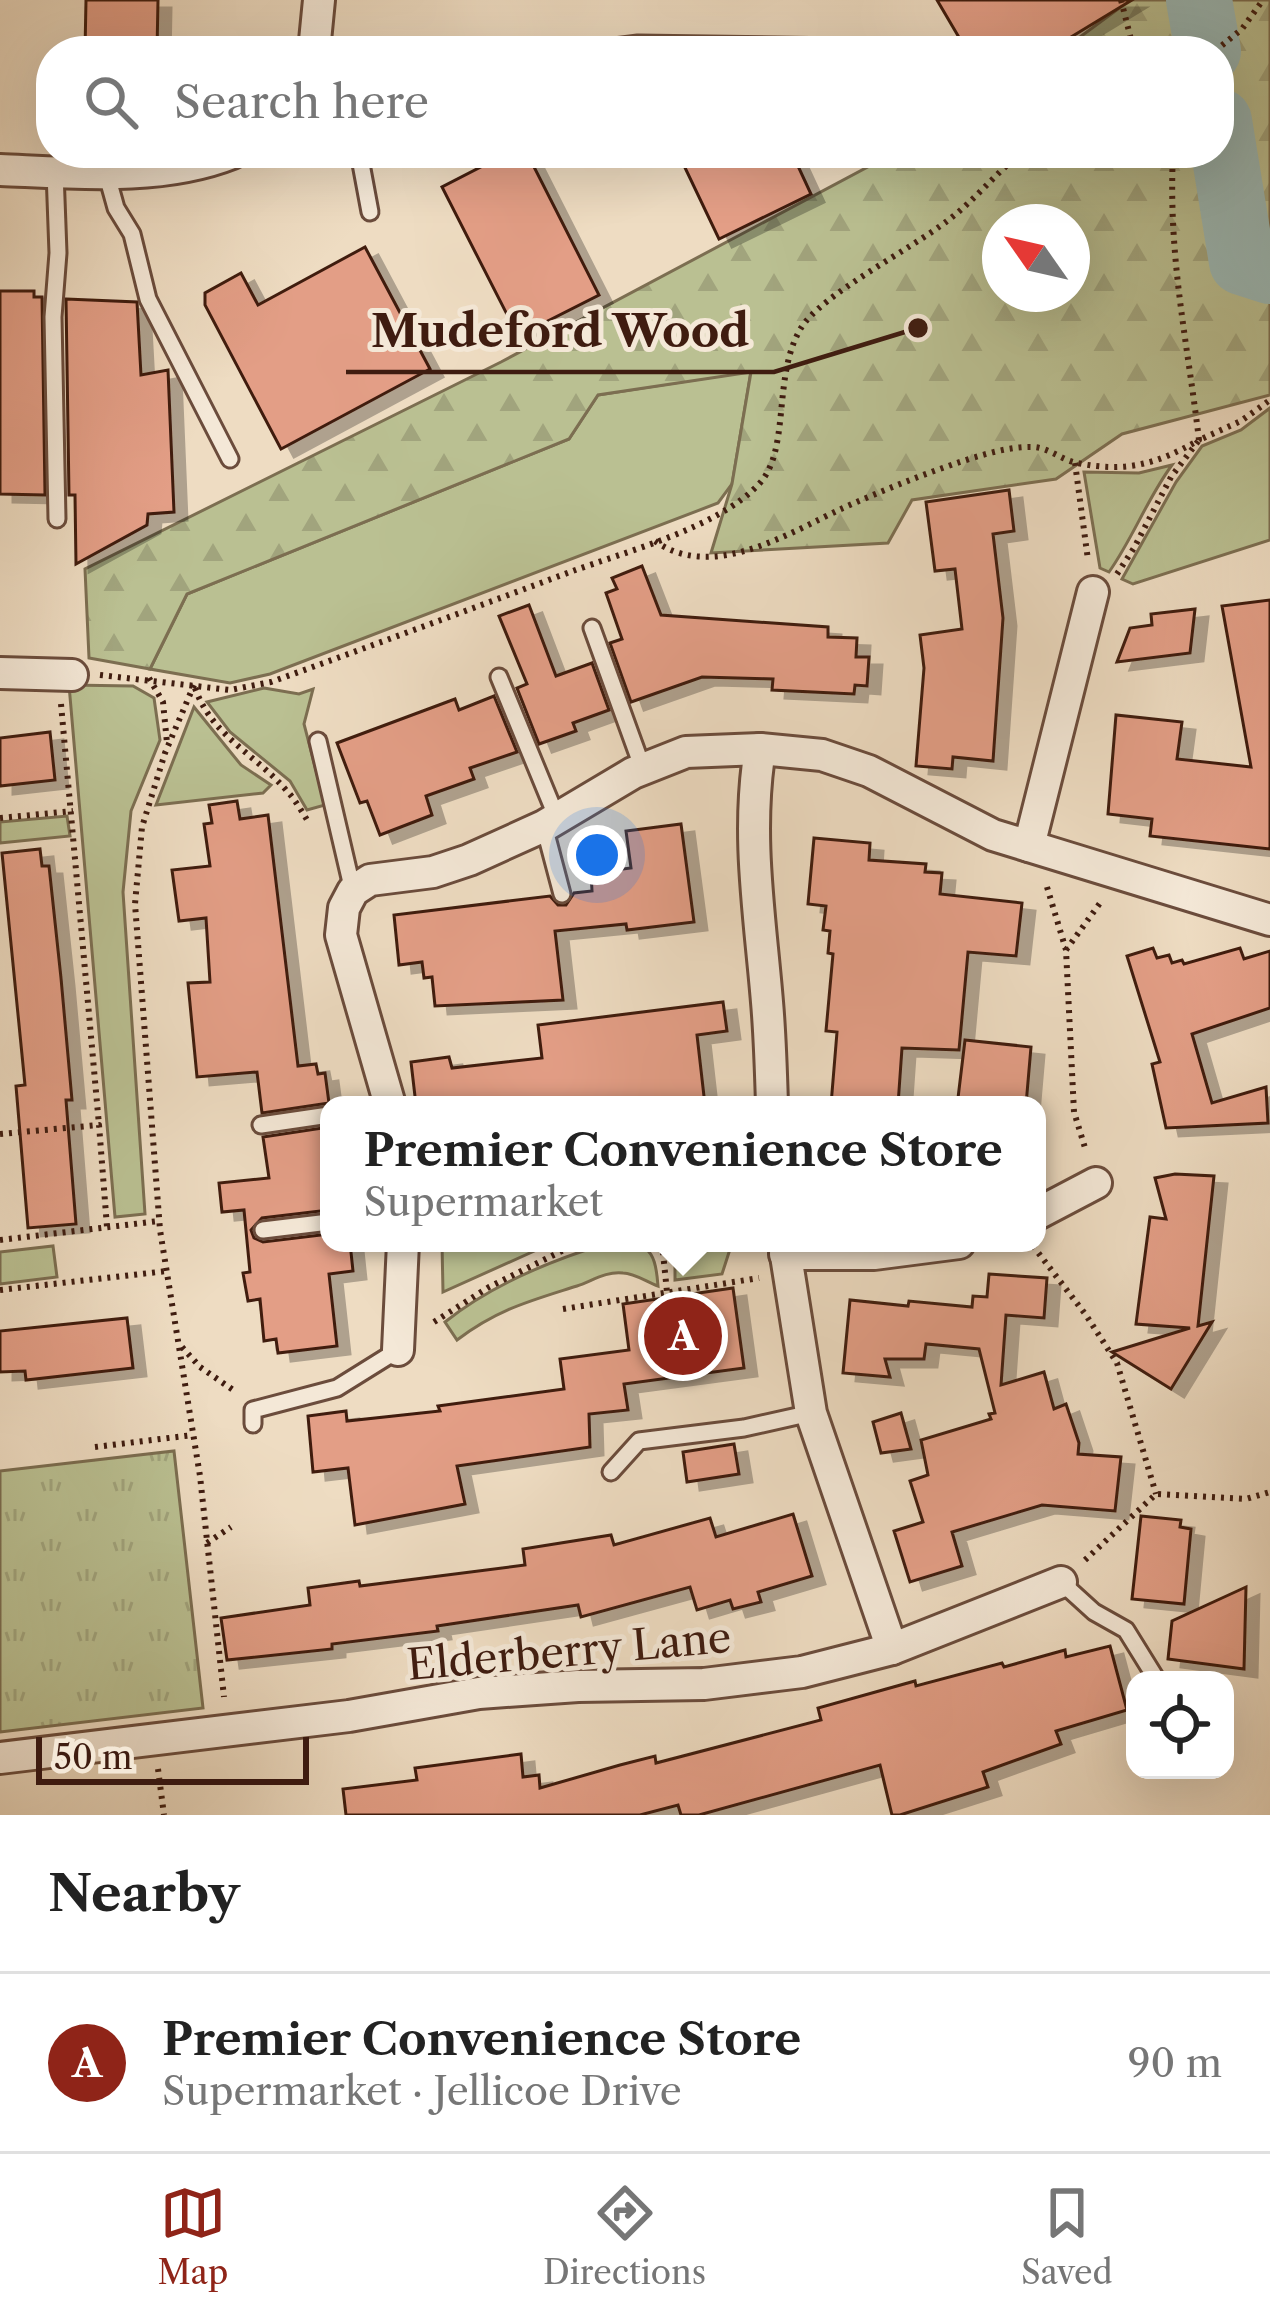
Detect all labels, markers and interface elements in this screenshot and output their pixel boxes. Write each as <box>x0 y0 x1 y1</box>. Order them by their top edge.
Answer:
search box <box>36 36 1234 168</box>
icon: search <box>78 69 144 135</box>
text: Search here <box>174 74 429 130</box>
north arrow <box>982 204 1090 312</box>
callout: Mudeford Wood <box>346 291 774 372</box>
text: Mudeford Wood <box>371 303 749 359</box>
your location <box>567 825 627 885</box>
popup <box>320 1096 1046 1252</box>
text: Premier Convenience Store <box>363 1122 1003 1178</box>
text: Supermarket <box>363 1178 603 1226</box>
pin: A <box>644 1291 722 1381</box>
street label: Elderberry Lane <box>405 1611 733 1691</box>
map controls <box>1126 1671 1234 1779</box>
button: locate <box>1126 1671 1234 1779</box>
scale bar <box>36 1731 309 1784</box>
text: 50 m <box>54 1737 132 1778</box>
text: Nearby <box>48 1862 240 1924</box>
text: Premier Convenience Store <box>162 2011 801 2067</box>
text: A <box>72 2039 102 2087</box>
text: 90 m <box>1128 2039 1222 2087</box>
text: Supermarket · Jellicoe Drive <box>162 2067 682 2115</box>
tab: Map <box>157 2180 228 2293</box>
tab: Directions <box>543 2180 706 2293</box>
tab: Saved <box>1021 2180 1113 2293</box>

